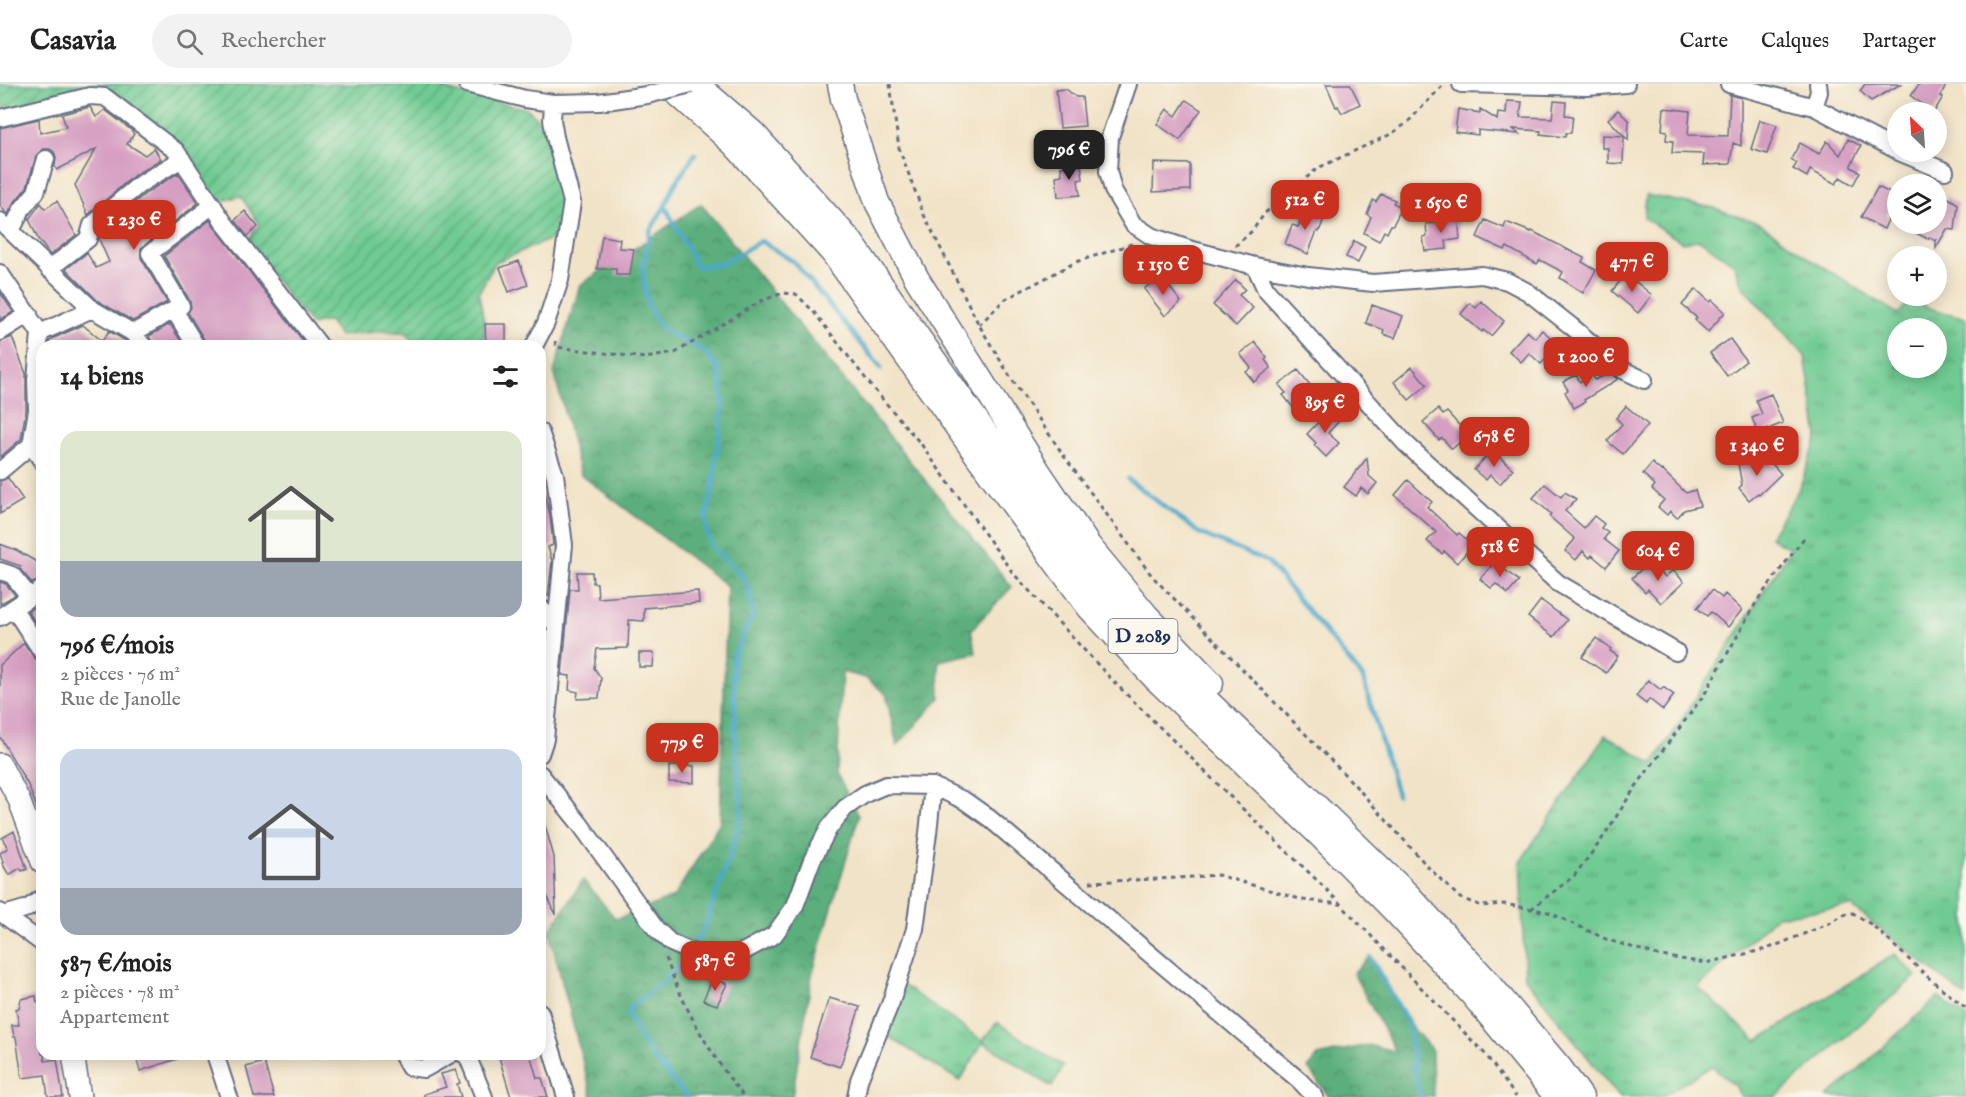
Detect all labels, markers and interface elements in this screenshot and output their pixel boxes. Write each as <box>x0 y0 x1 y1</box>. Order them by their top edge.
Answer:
search box <box>152 14 572 68</box>
text: Casavia <box>30 24 116 59</box>
icon: search <box>173 25 206 58</box>
text: Rechercher <box>221 27 326 55</box>
text: Carte <box>1679 28 1728 55</box>
text: Calques <box>1761 28 1829 55</box>
text: Partager <box>1862 28 1936 55</box>
north arrow <box>1887 102 1947 162</box>
map controls <box>1887 102 1947 378</box>
pin: 796 € <box>1027 130 1111 181</box>
text: 796 € <box>1048 137 1090 162</box>
button: layers <box>1887 174 1947 234</box>
pin: 512 € <box>1263 180 1347 231</box>
pin: 1 650 € <box>1386 183 1496 234</box>
text: 512 € <box>1285 187 1325 212</box>
text: 1 650 € <box>1414 190 1468 215</box>
pin: 1 230 € <box>79 200 189 251</box>
text: 1 230 € <box>107 207 161 232</box>
pin: 477 € <box>1590 242 1674 293</box>
pin: 1 150 € <box>1108 245 1218 296</box>
button: + <box>1887 246 1947 306</box>
text: 477 € <box>1610 249 1654 274</box>
text: 1 150 € <box>1137 252 1189 277</box>
button: − <box>1887 318 1947 378</box>
pin: 1 200 € <box>1531 337 1641 388</box>
text: 1 200 € <box>1558 344 1614 369</box>
text: 14 biens <box>60 360 144 393</box>
icon: filters <box>489 360 522 393</box>
pin: 895 € <box>1283 383 1367 434</box>
text: 895 € <box>1305 390 1345 415</box>
pin: 678 € <box>1452 417 1536 468</box>
text: 678 € <box>1473 424 1515 449</box>
pin: 1 340 € <box>1702 426 1812 477</box>
text: 1 340 € <box>1730 433 1785 458</box>
icon: home <box>237 470 345 578</box>
pin: 518 € <box>1458 527 1542 578</box>
pin: 604 € <box>1616 531 1700 582</box>
text: 518 € <box>1481 534 1519 559</box>
text: 604 € <box>1636 538 1680 563</box>
road number: D 2089 <box>1108 619 1178 653</box>
text: 796 €/mois <box>60 629 174 662</box>
text: 2 pièces · 76 m² <box>60 662 180 687</box>
text: Rue de Janolle <box>60 687 181 712</box>
pin: 779 € <box>640 723 724 774</box>
text: 779 € <box>660 730 704 755</box>
icon: home <box>237 788 345 896</box>
pin: 587 € <box>673 941 757 992</box>
text: 587 €/mois <box>60 947 172 980</box>
text: 587 € <box>695 948 735 973</box>
text: 2 pièces · 78 m² <box>60 980 179 1005</box>
text: Appartement <box>60 1005 169 1030</box>

